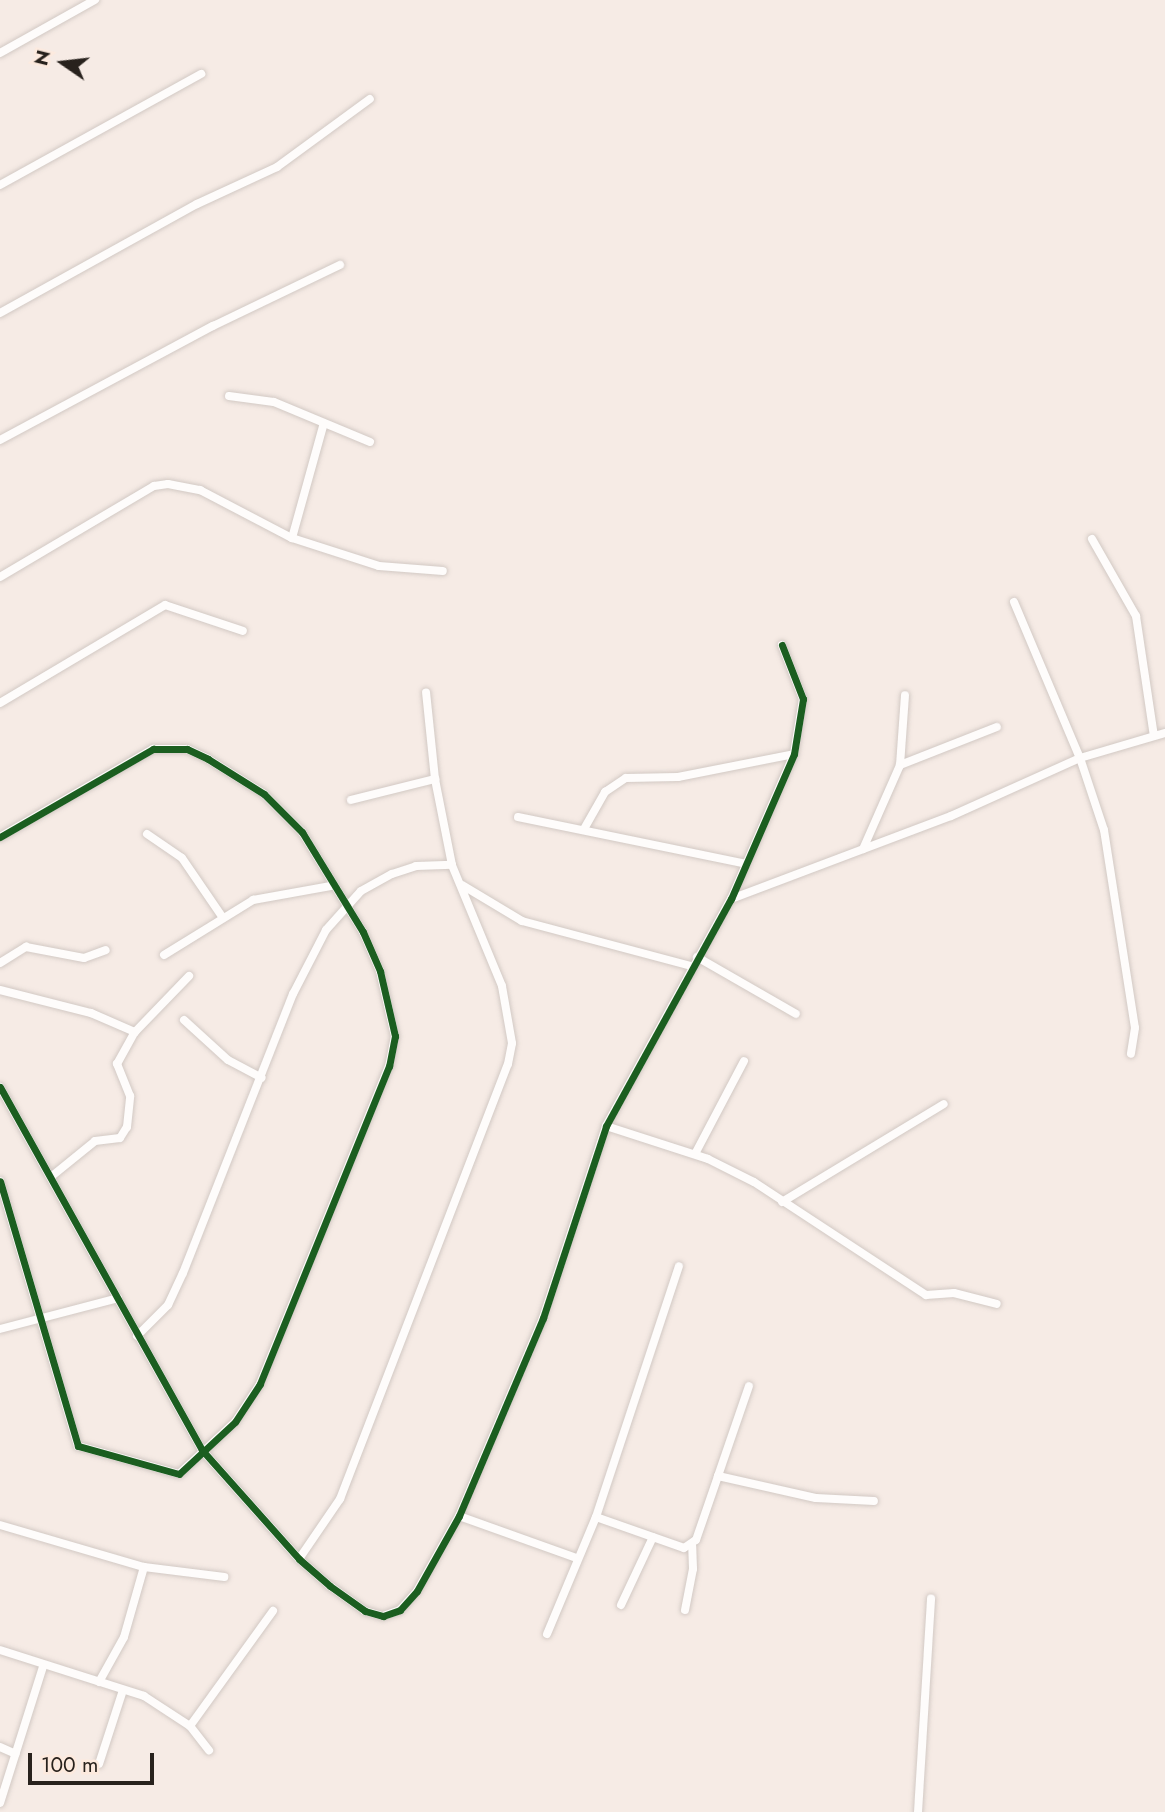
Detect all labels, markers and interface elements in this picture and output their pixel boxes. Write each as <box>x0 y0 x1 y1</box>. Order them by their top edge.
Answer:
north arrow <box>28 28 98 98</box>
text: N <box>27 47 57 68</box>
scale bar <box>32 1738 158 1782</box>
text: 100 m <box>41 1750 98 1780</box>

